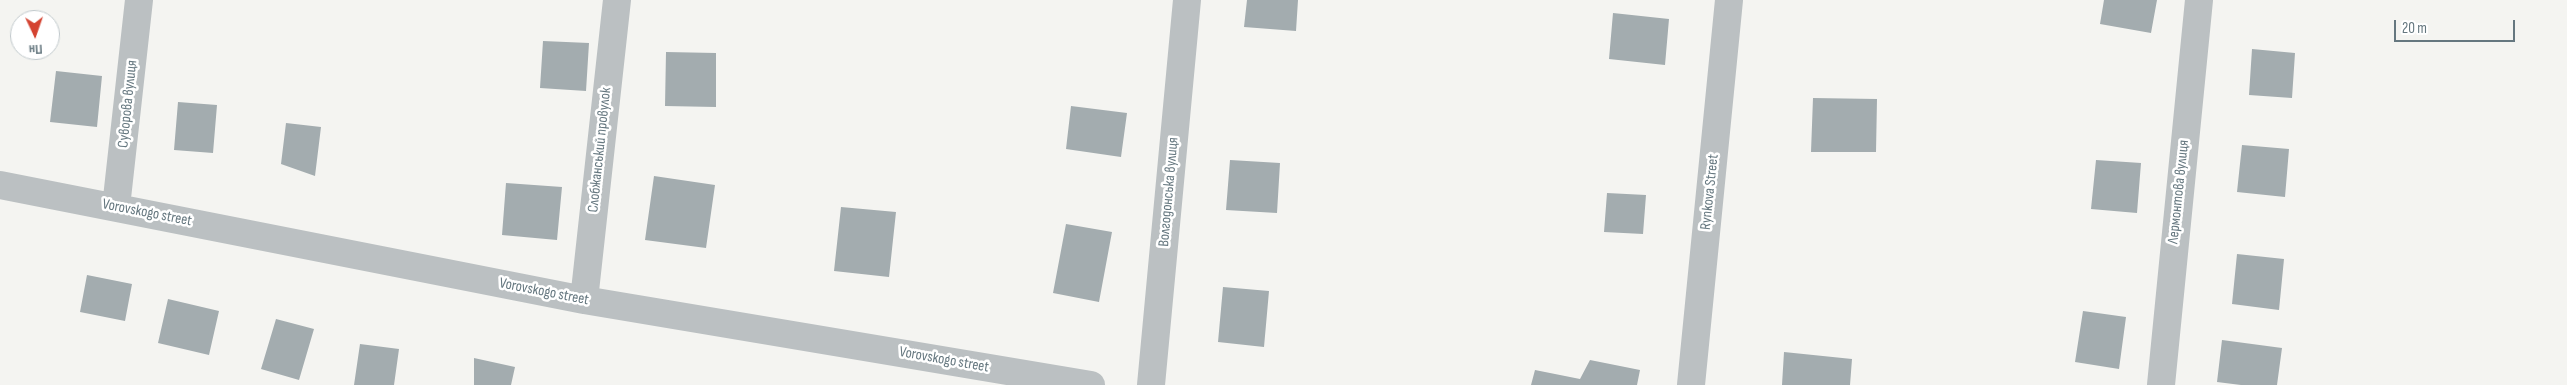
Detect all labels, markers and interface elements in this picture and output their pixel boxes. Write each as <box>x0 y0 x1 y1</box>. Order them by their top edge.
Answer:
north arrow <box>10 10 60 60</box>
scale bar <box>2397 10 2518 42</box>
text: 20 m <box>2402 19 2427 38</box>
text: Пн <box>29 41 43 58</box>
street label: Суворова вулиця <box>114 59 142 149</box>
street label: Слобжанський провулок <box>584 87 616 213</box>
street label: Волгодонська вулиця <box>1155 136 1183 248</box>
street label: Лермонтова вулиця <box>2165 139 2193 245</box>
street label: Rynkova Street <box>1697 153 1723 231</box>
street label: Vorovskogo street <box>101 196 193 230</box>
street label: Vorovskogo street <box>498 275 590 309</box>
street label: Vorovskogo street <box>898 343 990 377</box>

